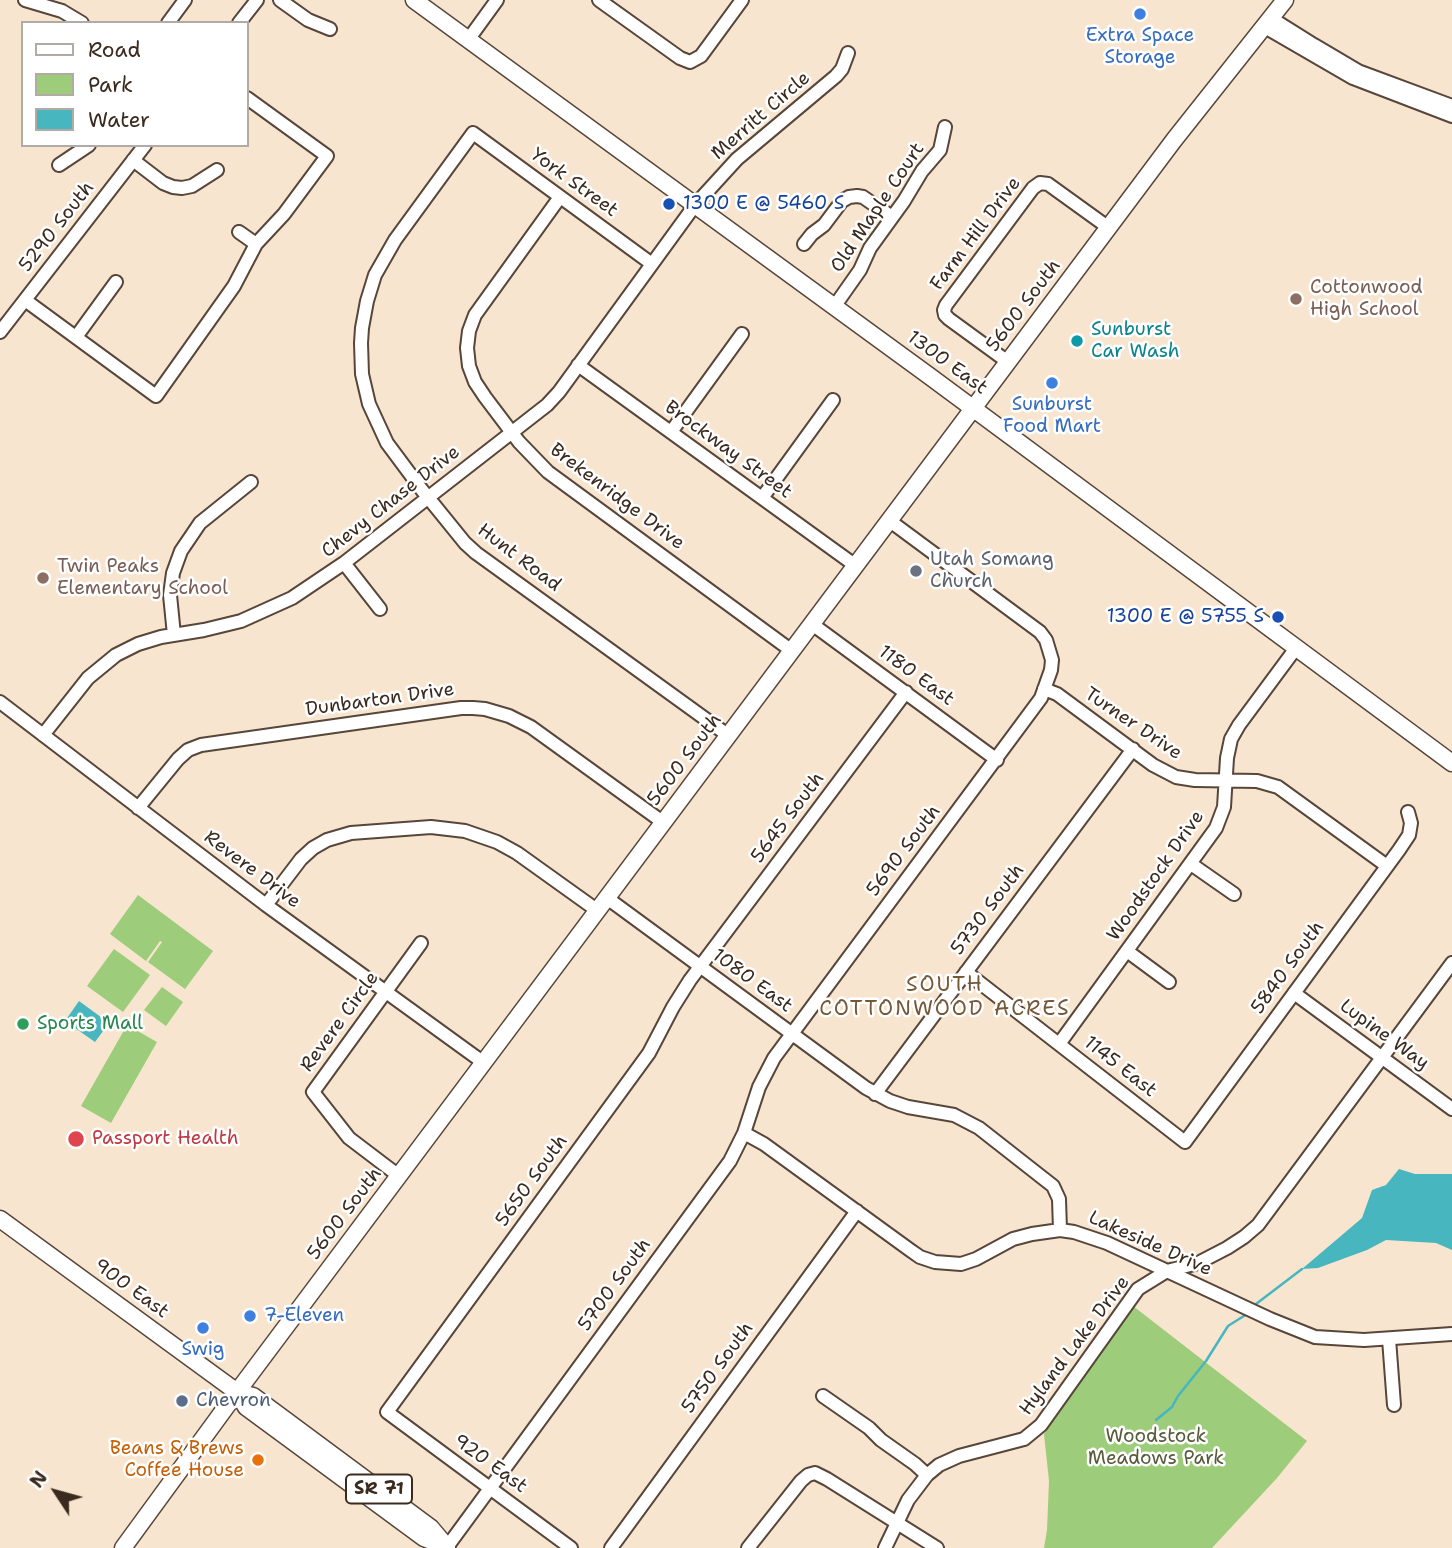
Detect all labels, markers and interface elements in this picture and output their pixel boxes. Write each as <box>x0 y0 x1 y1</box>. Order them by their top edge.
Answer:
marker: Extra Space Storage <box>1132 6 1148 22</box>
legend <box>21 21 248 147</box>
place label: Extra Space Storage <box>1086 25 1194 69</box>
text: Road <box>88 36 141 64</box>
street label: Merritt Circle <box>707 67 815 165</box>
text: Park <box>88 71 133 99</box>
text: Water <box>88 106 150 134</box>
street label: Old Maple Court <box>826 139 930 277</box>
street label: York Street <box>526 144 622 222</box>
street label: Farm Hill Drive <box>926 173 1026 295</box>
street label: 5290 South <box>15 177 99 277</box>
place label: 1300 E @ 5460 S <box>683 193 844 215</box>
marker: 1300 E @ 5460 S <box>661 196 677 212</box>
street label: 5600 South <box>982 255 1066 357</box>
place label: Cottonwood High School <box>1310 277 1422 321</box>
marker: Cottonwood High School <box>1288 291 1304 307</box>
place label: Sunburst Car Wash <box>1091 319 1180 363</box>
street label: 1300 East <box>902 326 992 400</box>
marker: Sunburst Car Wash <box>1069 333 1085 349</box>
marker: Sunburst Food Mart <box>1044 375 1060 391</box>
place label: Sunburst Food Mart <box>1003 394 1101 438</box>
street label: Brockway Street <box>660 396 796 504</box>
street label: Brekenridge Drive <box>545 439 689 555</box>
street label: Chevy Chase Drive <box>317 441 465 563</box>
street label: Hunt Road <box>473 519 565 597</box>
place label: Utah Somang Church <box>930 549 1054 593</box>
place label: Twin Peaks Elementary School <box>57 556 228 600</box>
marker: Utah Somang Church <box>908 563 924 579</box>
marker: Twin Peaks Elementary School <box>35 570 51 586</box>
place label: 1300 E @ 5755 S <box>1107 606 1264 628</box>
marker: 1300 E @ 5755 S <box>1270 609 1286 625</box>
street label: 1180 East <box>874 641 958 711</box>
street label: Dunbarton Drive <box>304 678 456 722</box>
street label: Turner Drive <box>1080 683 1186 765</box>
street label: 5600 South <box>643 709 727 811</box>
street label: 5645 South <box>747 768 829 868</box>
street label: 5690 South <box>862 801 946 901</box>
street label: Woodstock Drive <box>1103 806 1209 946</box>
street label: Revere Drive <box>199 826 305 914</box>
street label: 5730 South <box>946 860 1030 960</box>
street label: 5840 South <box>1247 917 1329 1019</box>
street label: 1080 East <box>707 944 797 1018</box>
street label: Revere Circle <box>296 967 384 1077</box>
district label: SOUTH COTTONWOOD ACRES <box>821 973 1069 1023</box>
street label: Lupine Way <box>1335 995 1433 1075</box>
place label: Sports Mall <box>37 1013 143 1035</box>
marker: Sports Mall <box>15 1016 31 1032</box>
street label: 1145 East <box>1079 1032 1161 1102</box>
place label: Passport Health <box>92 1128 239 1150</box>
marker: Passport Health <box>66 1129 86 1149</box>
street label: 5650 South <box>491 1131 573 1231</box>
street label: 5600 South <box>303 1163 387 1265</box>
street label: Lakeside Drive <box>1085 1207 1215 1281</box>
street label: 5700 South <box>574 1234 656 1336</box>
street label: 900 East <box>89 1254 173 1324</box>
street label: Hyland Lake Drive <box>1015 1272 1135 1420</box>
place label: 7-Eleven <box>264 1305 344 1327</box>
marker: 7-Eleven <box>242 1308 258 1324</box>
street label: 5750 South <box>677 1318 759 1418</box>
marker: Swig <box>195 1320 211 1336</box>
place label: Swig <box>182 1339 224 1361</box>
place label: Chevron <box>196 1390 271 1412</box>
marker: Chevron <box>174 1393 190 1409</box>
park label: Woodstock Meadows Park <box>1088 1426 1224 1470</box>
street label: 920 East <box>449 1430 531 1498</box>
place label: Beans & Brews Coffee House <box>110 1438 244 1482</box>
marker: Beans & Brews Coffee House <box>250 1452 266 1468</box>
north arrow <box>21 1457 91 1527</box>
text: N <box>24 1466 53 1493</box>
road number: SR 71 <box>346 1474 412 1504</box>

